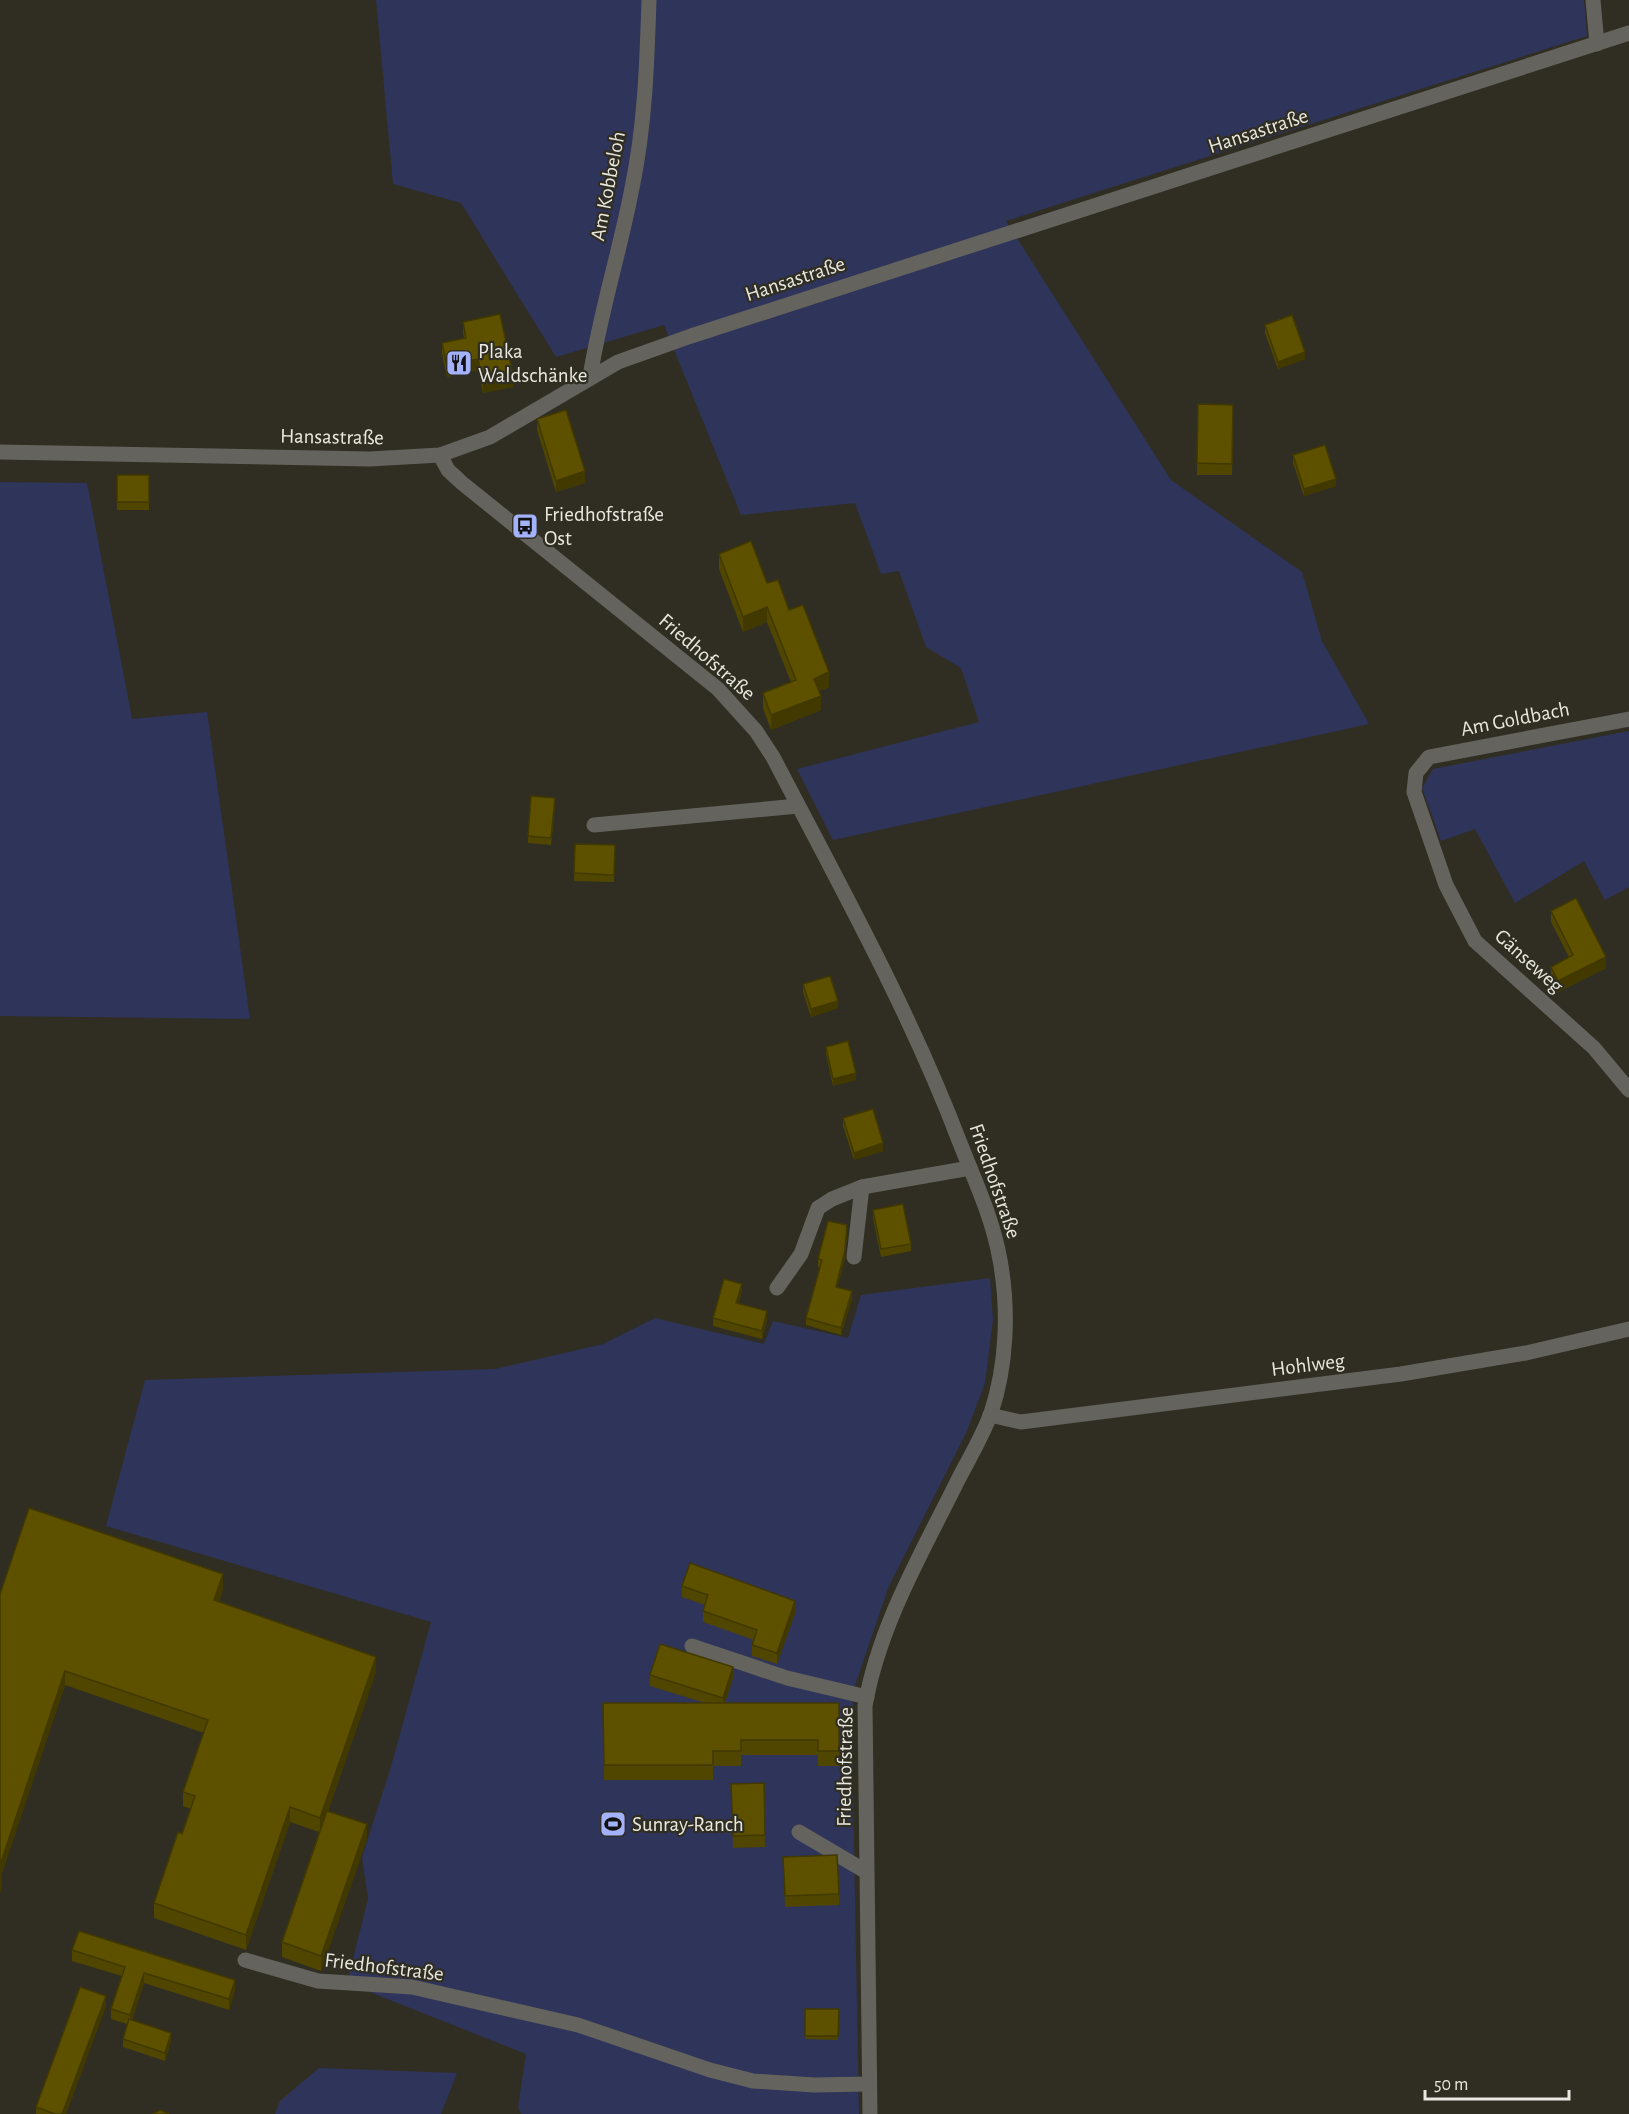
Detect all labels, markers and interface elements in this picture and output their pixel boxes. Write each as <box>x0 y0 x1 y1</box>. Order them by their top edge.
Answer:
street label: Hansastraße <box>1205 105 1311 157</box>
street label: Am Kobbeloh <box>587 129 629 243</box>
street label: Hansastraße <box>742 253 848 305</box>
place label: Plaka Waldschänke <box>478 341 587 386</box>
restaurant icon: Plaka Waldschänke <box>444 348 474 378</box>
street label: Hansastraße <box>280 426 384 448</box>
place label: Friedhofstraße Ost <box>544 504 664 549</box>
bus stop icon: Friedhofstraße Ost <box>510 511 540 541</box>
street label: Friedhofstraße <box>655 610 759 704</box>
street label: Am Goldbach <box>1459 698 1571 740</box>
street label: Gänseweg <box>1491 925 1568 997</box>
street label: Friedhofstraße <box>966 1121 1024 1241</box>
street label: Hohlweg <box>1270 1350 1347 1380</box>
street label: Friedhofstraße <box>833 1707 857 1827</box>
sports icon: Sunray-Ranch <box>598 1809 628 1839</box>
place label: Sunray-Ranch <box>632 1814 744 1835</box>
street label: Friedhofstraße <box>323 1949 445 1985</box>
scale bar <box>1425 2063 1569 2101</box>
text: 50 m <box>1434 2076 1468 2094</box>

